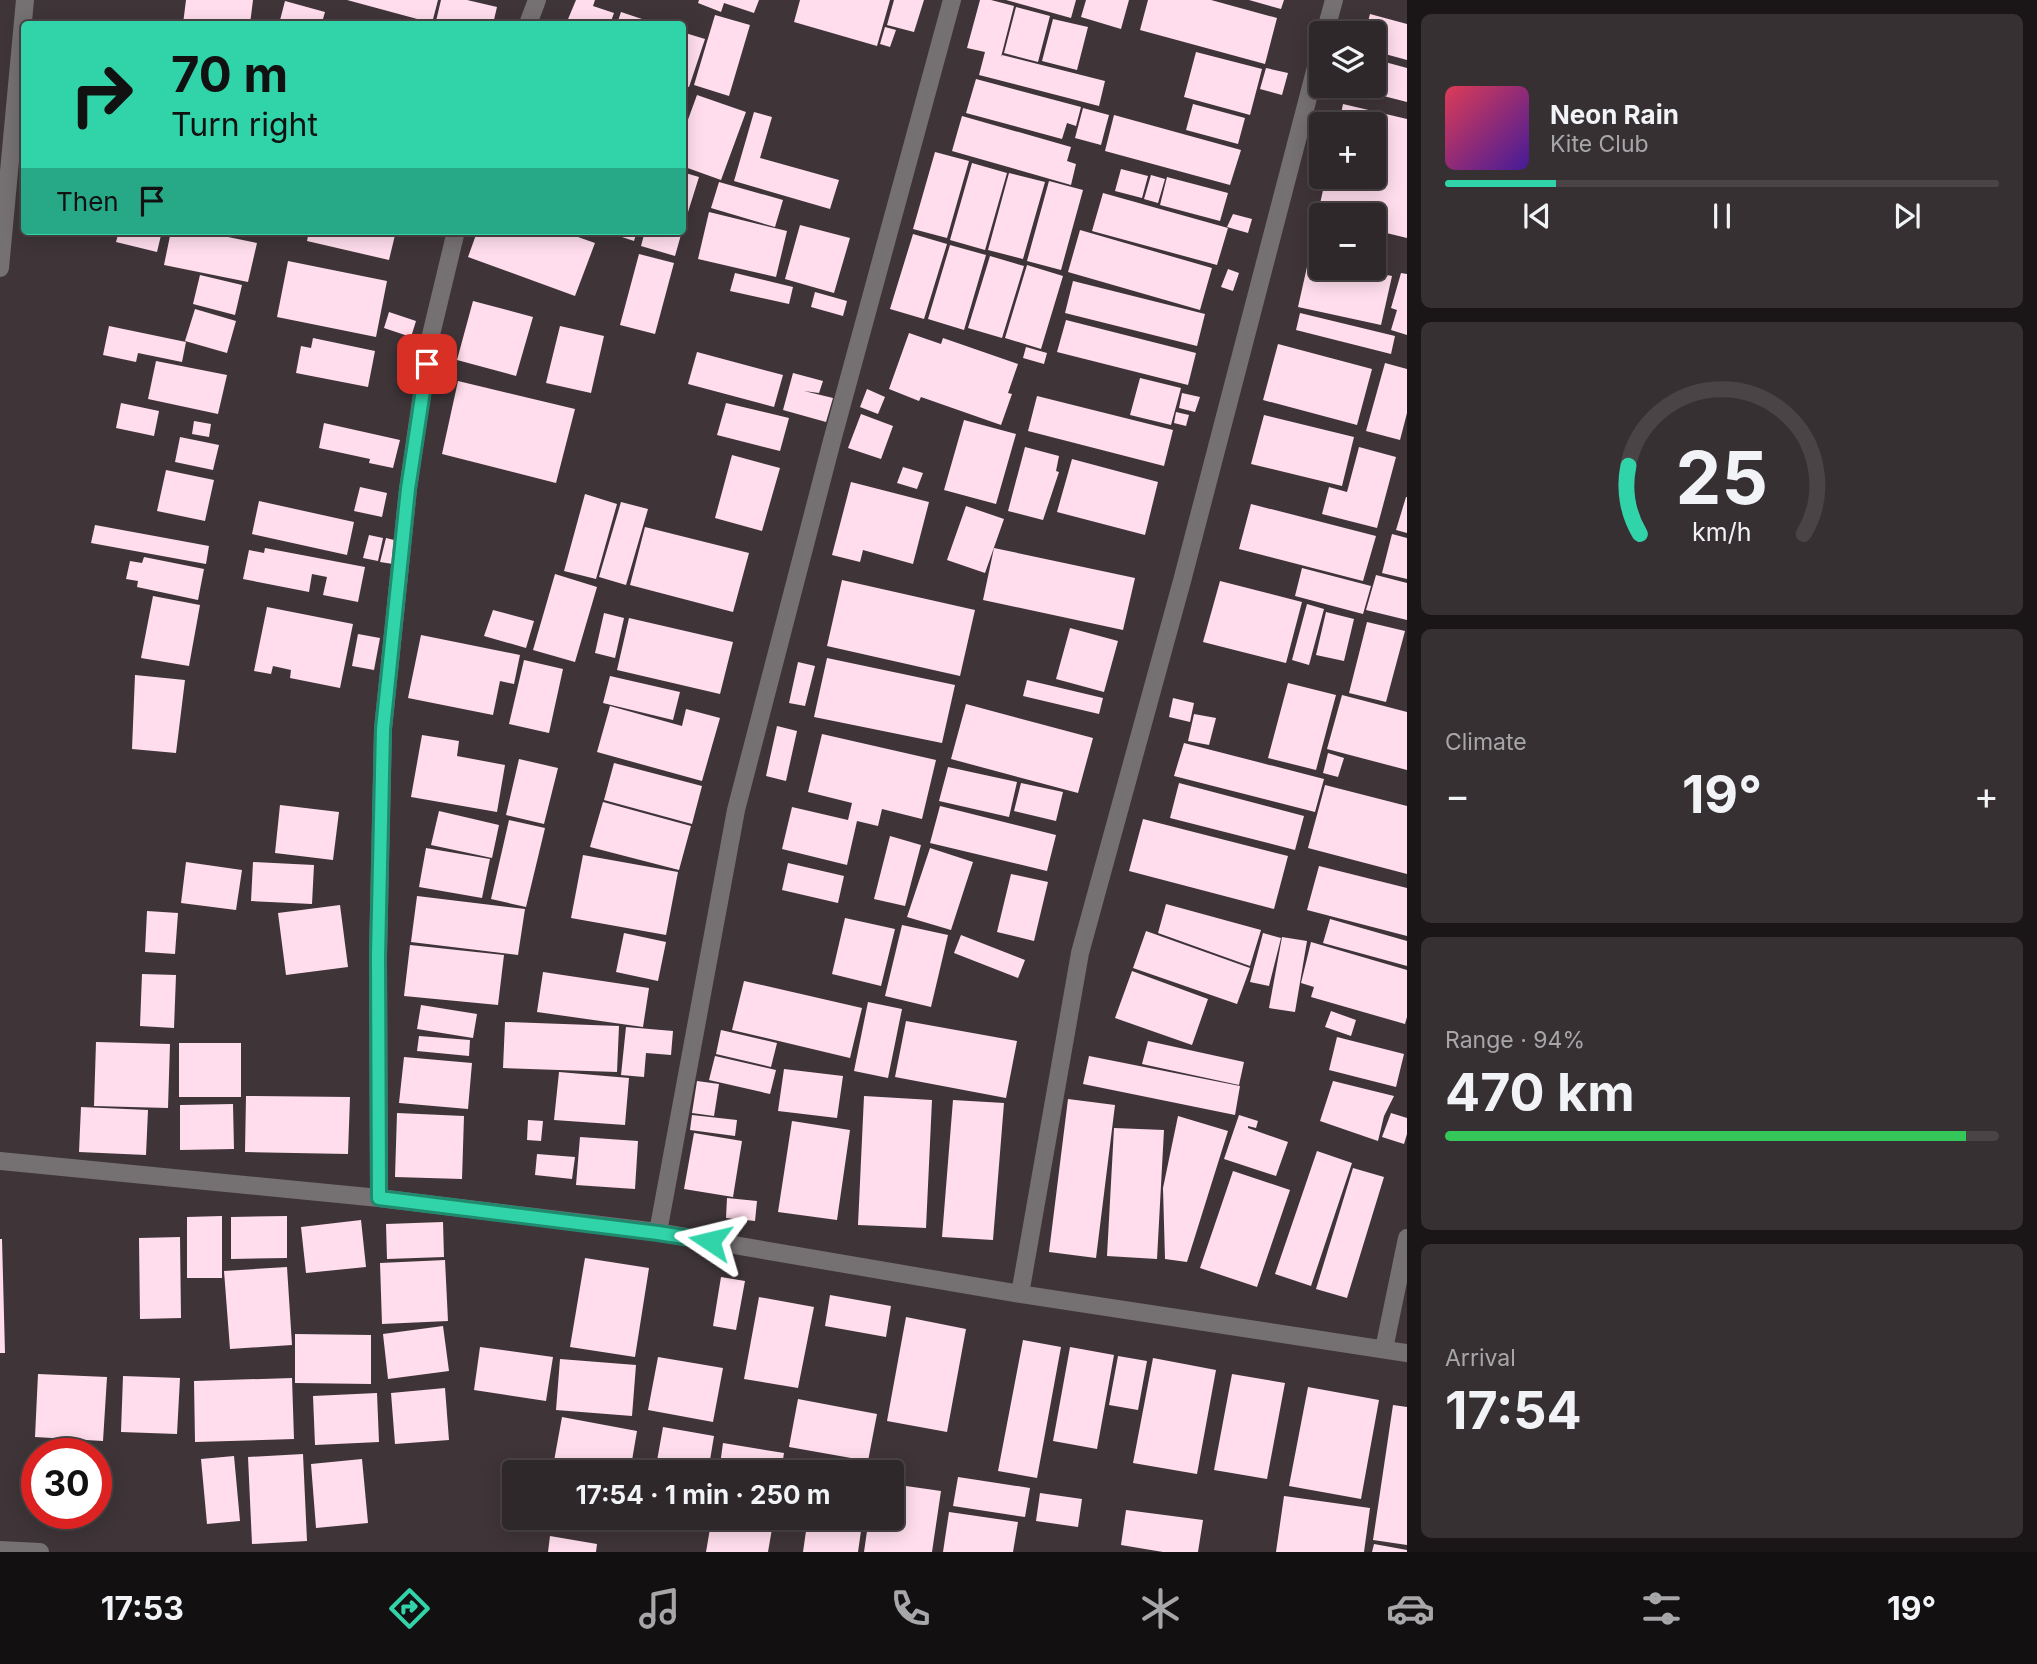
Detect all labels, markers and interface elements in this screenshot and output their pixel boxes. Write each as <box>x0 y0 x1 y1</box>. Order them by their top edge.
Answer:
map controls <box>1309 21 1386 280</box>
button: layers <box>1309 21 1386 98</box>
text: 70 m <box>171 45 288 104</box>
icon: right <box>56 49 147 140</box>
text: Neon Rain <box>1550 99 1679 130</box>
text: Turn right <box>171 105 318 144</box>
button: + <box>1309 112 1386 189</box>
text: Kite Club <box>1550 130 1649 158</box>
icon: arrive <box>133 182 171 220</box>
text: Then <box>56 186 119 217</box>
icon: previous <box>1518 197 1556 235</box>
icon: pause <box>1703 197 1741 235</box>
icon: next <box>1888 197 1926 235</box>
button: − <box>1309 203 1386 280</box>
pin <box>397 334 457 394</box>
icon: arrive <box>408 345 446 383</box>
text: 25 <box>1676 434 1768 523</box>
text: km/h <box>1692 517 1752 547</box>
text: Climate <box>1445 728 1527 756</box>
text: 19° <box>1682 763 1762 826</box>
text: − <box>1445 772 1470 818</box>
text: + <box>1974 772 1999 818</box>
text: Range · 94% <box>1445 1026 1585 1054</box>
text: 470 km <box>1445 1061 1635 1124</box>
position arrow <box>673 1204 747 1278</box>
text: Arrival <box>1445 1344 1516 1372</box>
text: 17:54 <box>1445 1379 1582 1442</box>
speed limit sign: 30 <box>21 1438 112 1529</box>
text: 17:54 · 1 min · 250 m <box>575 1479 831 1510</box>
icon: directions <box>385 1584 434 1633</box>
icon: music <box>635 1584 684 1633</box>
icon: phone <box>886 1584 935 1633</box>
icon: climate <box>1136 1584 1185 1633</box>
icon: car <box>1386 1584 1435 1633</box>
icon: filters <box>1637 1584 1686 1633</box>
text: 17:53 <box>101 1589 184 1628</box>
text: 19° <box>1887 1589 1936 1628</box>

